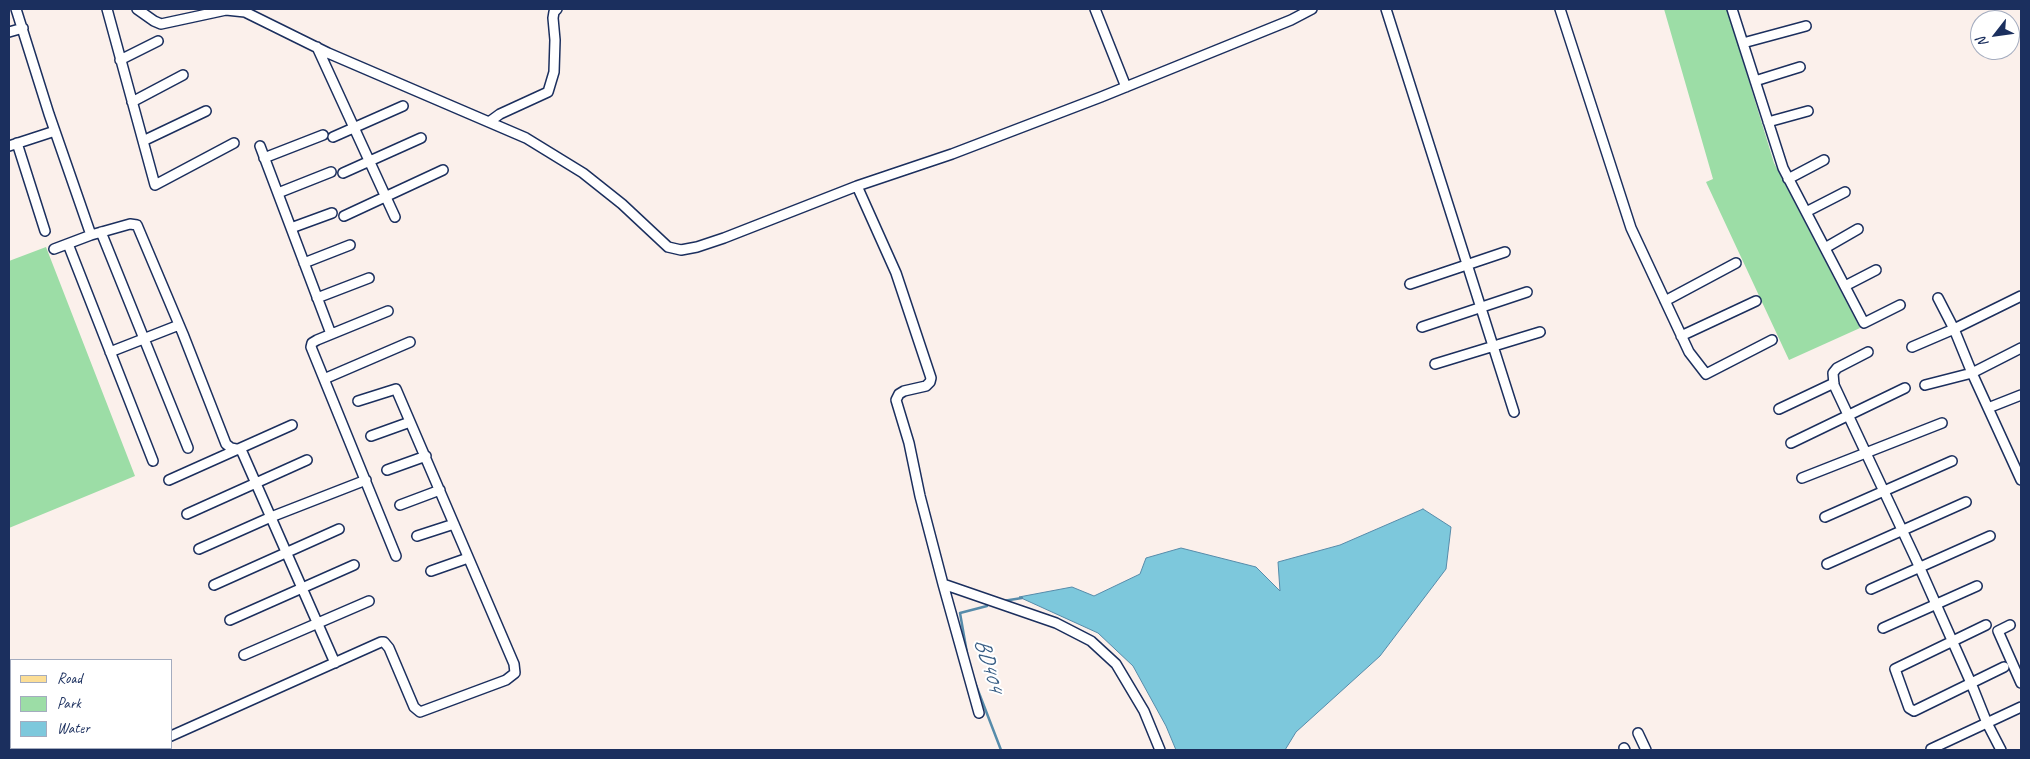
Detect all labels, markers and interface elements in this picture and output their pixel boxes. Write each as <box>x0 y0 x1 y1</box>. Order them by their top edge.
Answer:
north arrow <box>1970 10 2020 60</box>
text: N <box>1973 34 1992 50</box>
water label: BD404 <box>968 635 1008 695</box>
legend <box>10 659 172 749</box>
text: Road <box>57 669 82 688</box>
text: Park <box>57 694 81 713</box>
text: Water <box>57 719 90 738</box>

